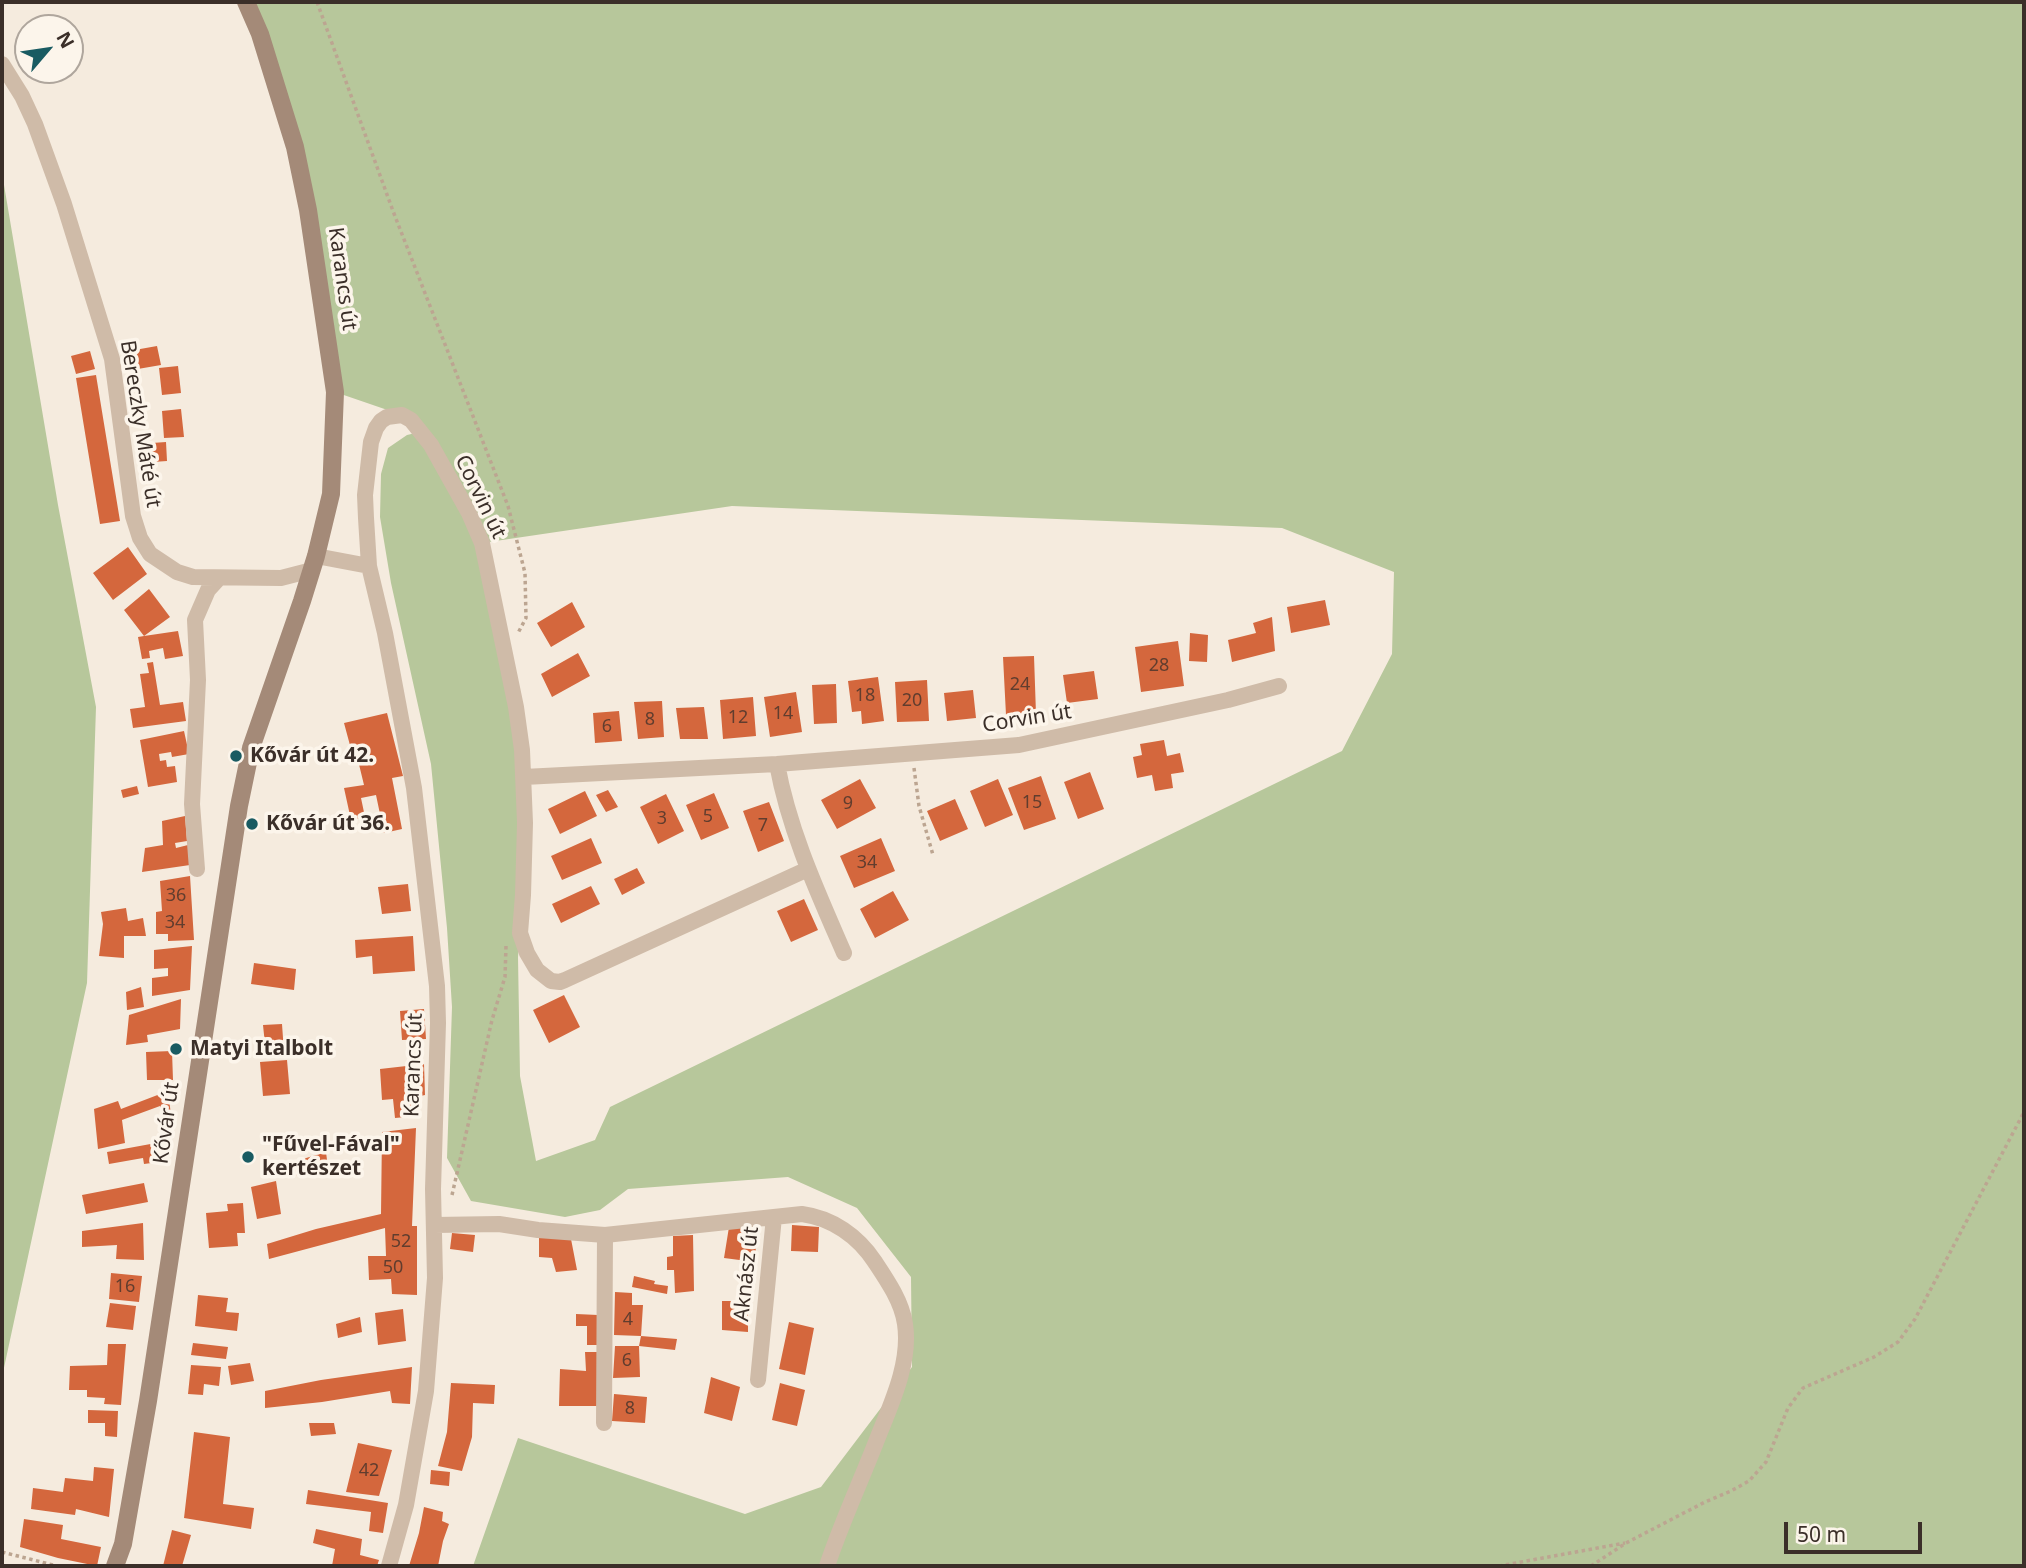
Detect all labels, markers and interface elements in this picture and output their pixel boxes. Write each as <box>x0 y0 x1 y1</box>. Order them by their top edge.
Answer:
north arrow <box>14 14 84 84</box>
text: N <box>50 27 81 53</box>
street label: Karancs út <box>322 226 362 332</box>
street label: Bereczky Máté út <box>114 338 166 510</box>
street label: Corvin út <box>449 451 511 543</box>
house number: 28 <box>1149 655 1169 677</box>
house number: 24 <box>1010 674 1030 696</box>
house number: 18 <box>855 685 875 707</box>
house number: 20 <box>902 690 922 712</box>
street label: Corvin út <box>981 700 1073 738</box>
house number: 14 <box>773 703 793 725</box>
house number: 12 <box>728 707 748 729</box>
house number: 8 <box>645 709 655 731</box>
house number: 6 <box>602 716 612 738</box>
place label: Kővár út 42. <box>250 743 374 769</box>
marker: Kővár út 42. <box>228 748 244 764</box>
house number: 15 <box>1022 792 1042 814</box>
house number: 9 <box>843 793 853 815</box>
house number: 5 <box>703 806 713 828</box>
house number: 3 <box>657 808 667 830</box>
place label: Kővár út 36. <box>266 811 390 837</box>
house number: 7 <box>758 815 768 837</box>
marker: Kővár út 36. <box>244 816 260 832</box>
house number: 34 <box>857 852 877 874</box>
house number: 36 <box>166 885 186 907</box>
house number: 34 <box>165 912 185 934</box>
street label: Karancs út <box>400 1013 428 1117</box>
place label: Matyi Italbolt <box>190 1036 333 1062</box>
marker: Matyi Italbolt <box>168 1041 184 1057</box>
street label: Kővár út <box>149 1080 185 1166</box>
place label: "Fűvel-Fával" kertészet <box>262 1132 400 1182</box>
marker: "Fűvel-Fával" kertészet <box>240 1149 256 1165</box>
street label: Aknász út <box>729 1225 765 1323</box>
house number: 52 <box>391 1231 411 1253</box>
house number: 50 <box>383 1257 403 1279</box>
house number: 16 <box>115 1276 135 1298</box>
house number: 4 <box>623 1309 633 1331</box>
house number: 6 <box>622 1350 632 1372</box>
house number: 8 <box>625 1398 635 1420</box>
house number: 42 <box>359 1460 379 1482</box>
scale bar <box>1788 1508 1926 1552</box>
text: 50 m <box>1797 1520 1846 1548</box>

